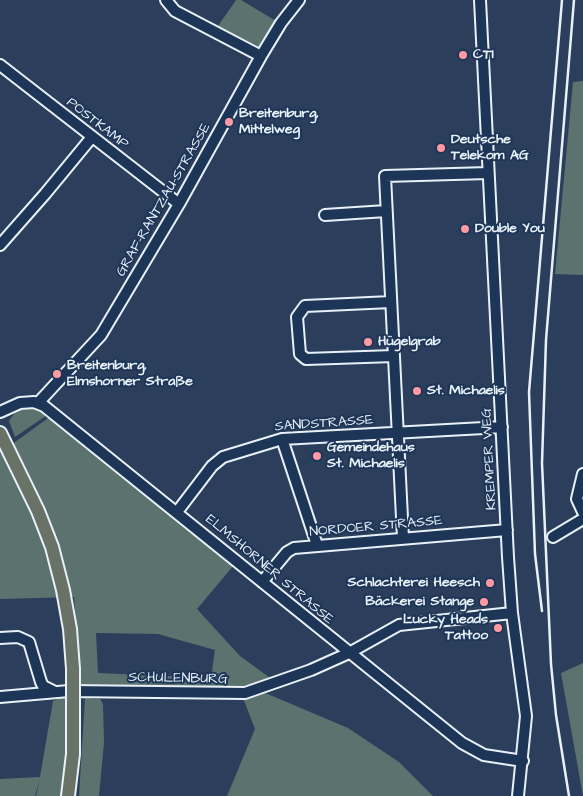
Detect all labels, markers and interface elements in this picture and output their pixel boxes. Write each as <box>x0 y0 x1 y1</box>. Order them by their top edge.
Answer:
place label: CTI <box>473 47 494 63</box>
marker: CTI <box>457 49 469 61</box>
street label: POSTKAMP <box>63 95 131 153</box>
place label: Breitenburg, Mittelweg <box>239 106 319 138</box>
marker: Breitenburg, Mittelweg <box>223 116 235 128</box>
street label: GRAF-RANTZAU-STRASSE <box>113 120 215 280</box>
place label: Deutsche Telekom AG <box>451 132 529 164</box>
marker: Deutsche Telekom AG <box>435 142 447 154</box>
place label: Double You <box>475 221 545 237</box>
marker: Double You <box>459 223 471 235</box>
place label: Hügelgrab <box>378 334 441 350</box>
marker: Hügelgrab <box>362 336 374 348</box>
place label: Breitenburg, Elmshorner Straße <box>67 358 193 391</box>
marker: Breitenburg, Elmshorner Straße <box>51 368 63 380</box>
place label: St. Michaelis <box>427 383 505 399</box>
marker: St. Michaelis <box>411 385 423 397</box>
street label: KREMPER WEG <box>479 407 501 511</box>
street label: SANDSTRASSE <box>274 412 374 436</box>
place label: Gemeindehaus St. Michaelis <box>327 440 415 472</box>
marker: Gemeindehaus St. Michaelis <box>311 450 323 462</box>
street label: ELMSHORNER STRASSE <box>202 512 336 628</box>
street label: NORDOER STRASSE <box>309 513 443 541</box>
place label: Schlachterei Heesch <box>347 575 480 591</box>
marker: Schlachterei Heesch <box>484 577 496 589</box>
place label: Bäckerei Stange <box>365 594 474 610</box>
marker: Bäckerei Stange <box>478 596 490 608</box>
place label: Lucky Heads Tattoo <box>403 612 488 644</box>
marker: Lucky Heads Tattoo <box>492 622 504 634</box>
street label: SCHULENBURG <box>128 670 228 688</box>

